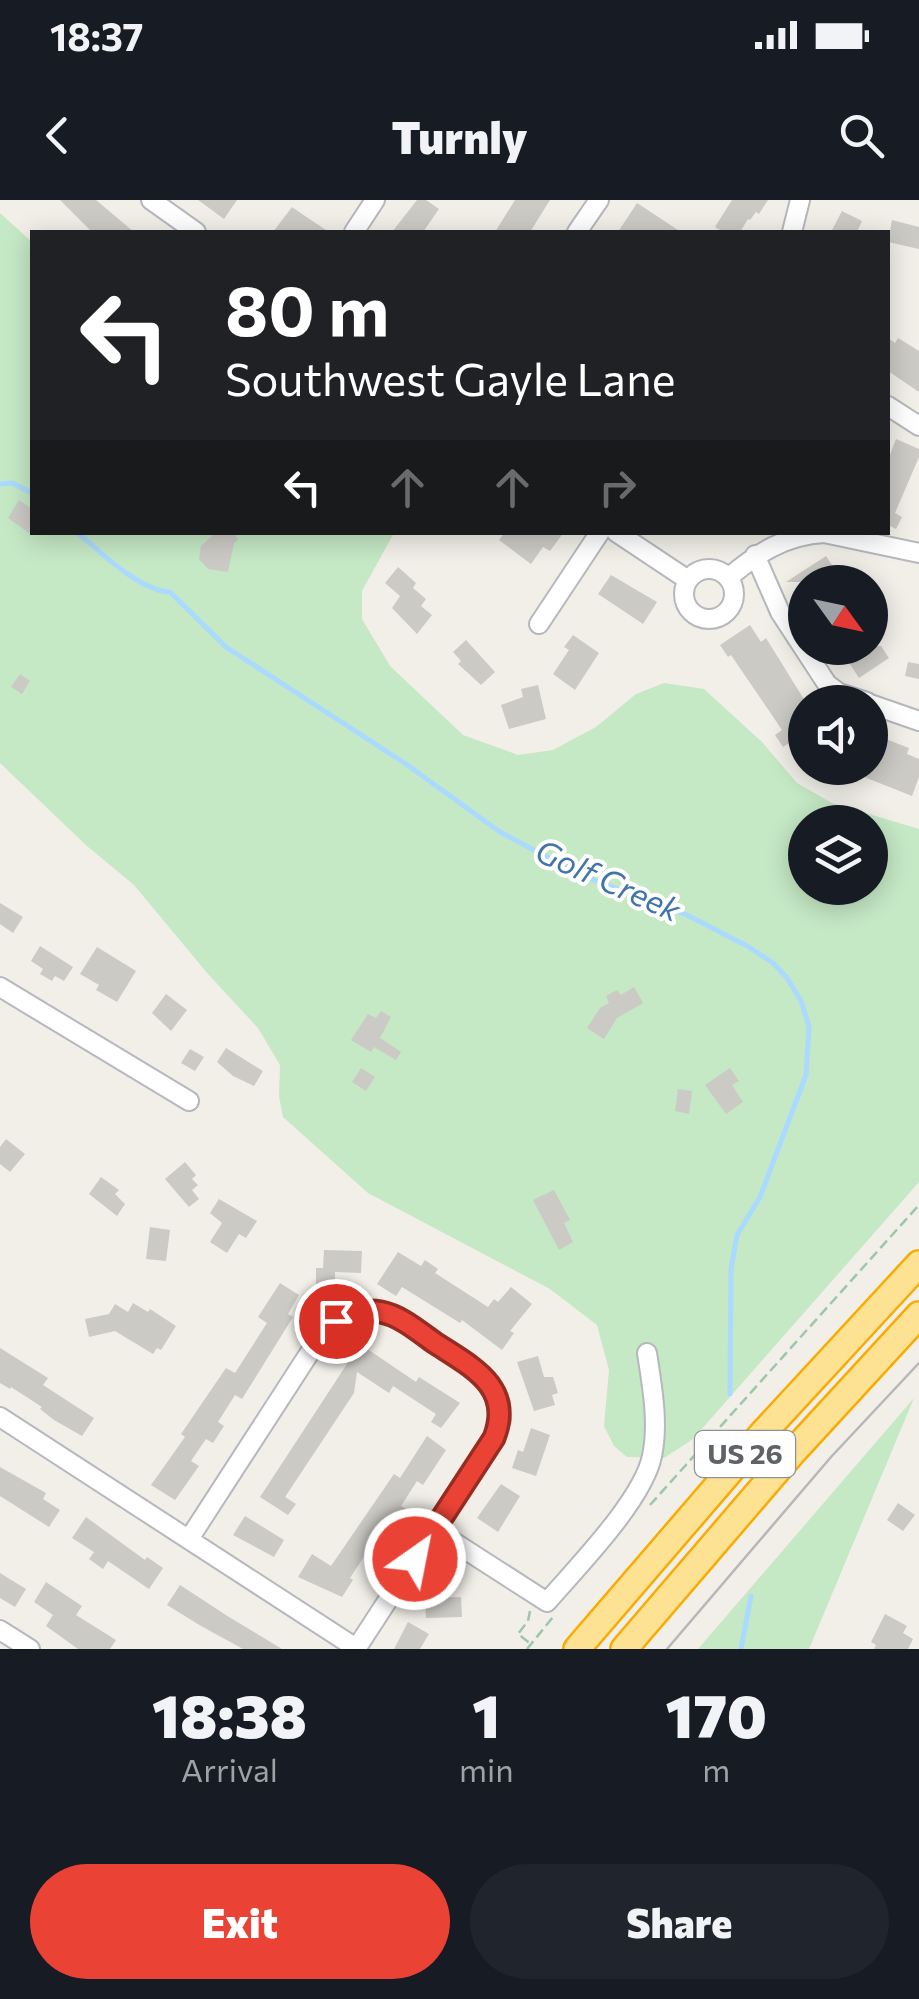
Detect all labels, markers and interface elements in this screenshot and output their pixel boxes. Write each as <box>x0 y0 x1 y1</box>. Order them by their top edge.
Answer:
text: 18:37 <box>50 12 143 59</box>
icon: back <box>30 108 85 163</box>
text: Turnly <box>391 108 528 163</box>
icon: search <box>834 108 889 163</box>
text: 80 m <box>225 265 389 350</box>
icon: left <box>60 270 190 400</box>
text: Southwest Gayle Lane <box>225 350 675 405</box>
icon: left <box>275 460 330 515</box>
icon: ahead <box>380 460 435 515</box>
icon: ahead <box>485 460 540 515</box>
icon: right <box>590 460 645 515</box>
north arrow <box>788 565 888 665</box>
map controls <box>788 565 888 905</box>
button: sound <box>788 685 888 785</box>
button: layers <box>788 805 888 905</box>
water label: Golf Creek <box>530 829 688 929</box>
pin <box>294 1279 379 1364</box>
icon: arrive <box>309 1294 364 1349</box>
road number: US 26 <box>695 1431 795 1477</box>
position arrow <box>363 1507 467 1611</box>
text: 18:38 <box>152 1677 307 1750</box>
text: 1 <box>472 1677 500 1750</box>
text: 170 <box>666 1677 767 1750</box>
text: Arrival <box>181 1749 278 1789</box>
text: min <box>459 1749 514 1789</box>
text: m <box>702 1749 730 1789</box>
button: Exit <box>30 1864 450 1979</box>
button: Share <box>470 1864 889 1979</box>

